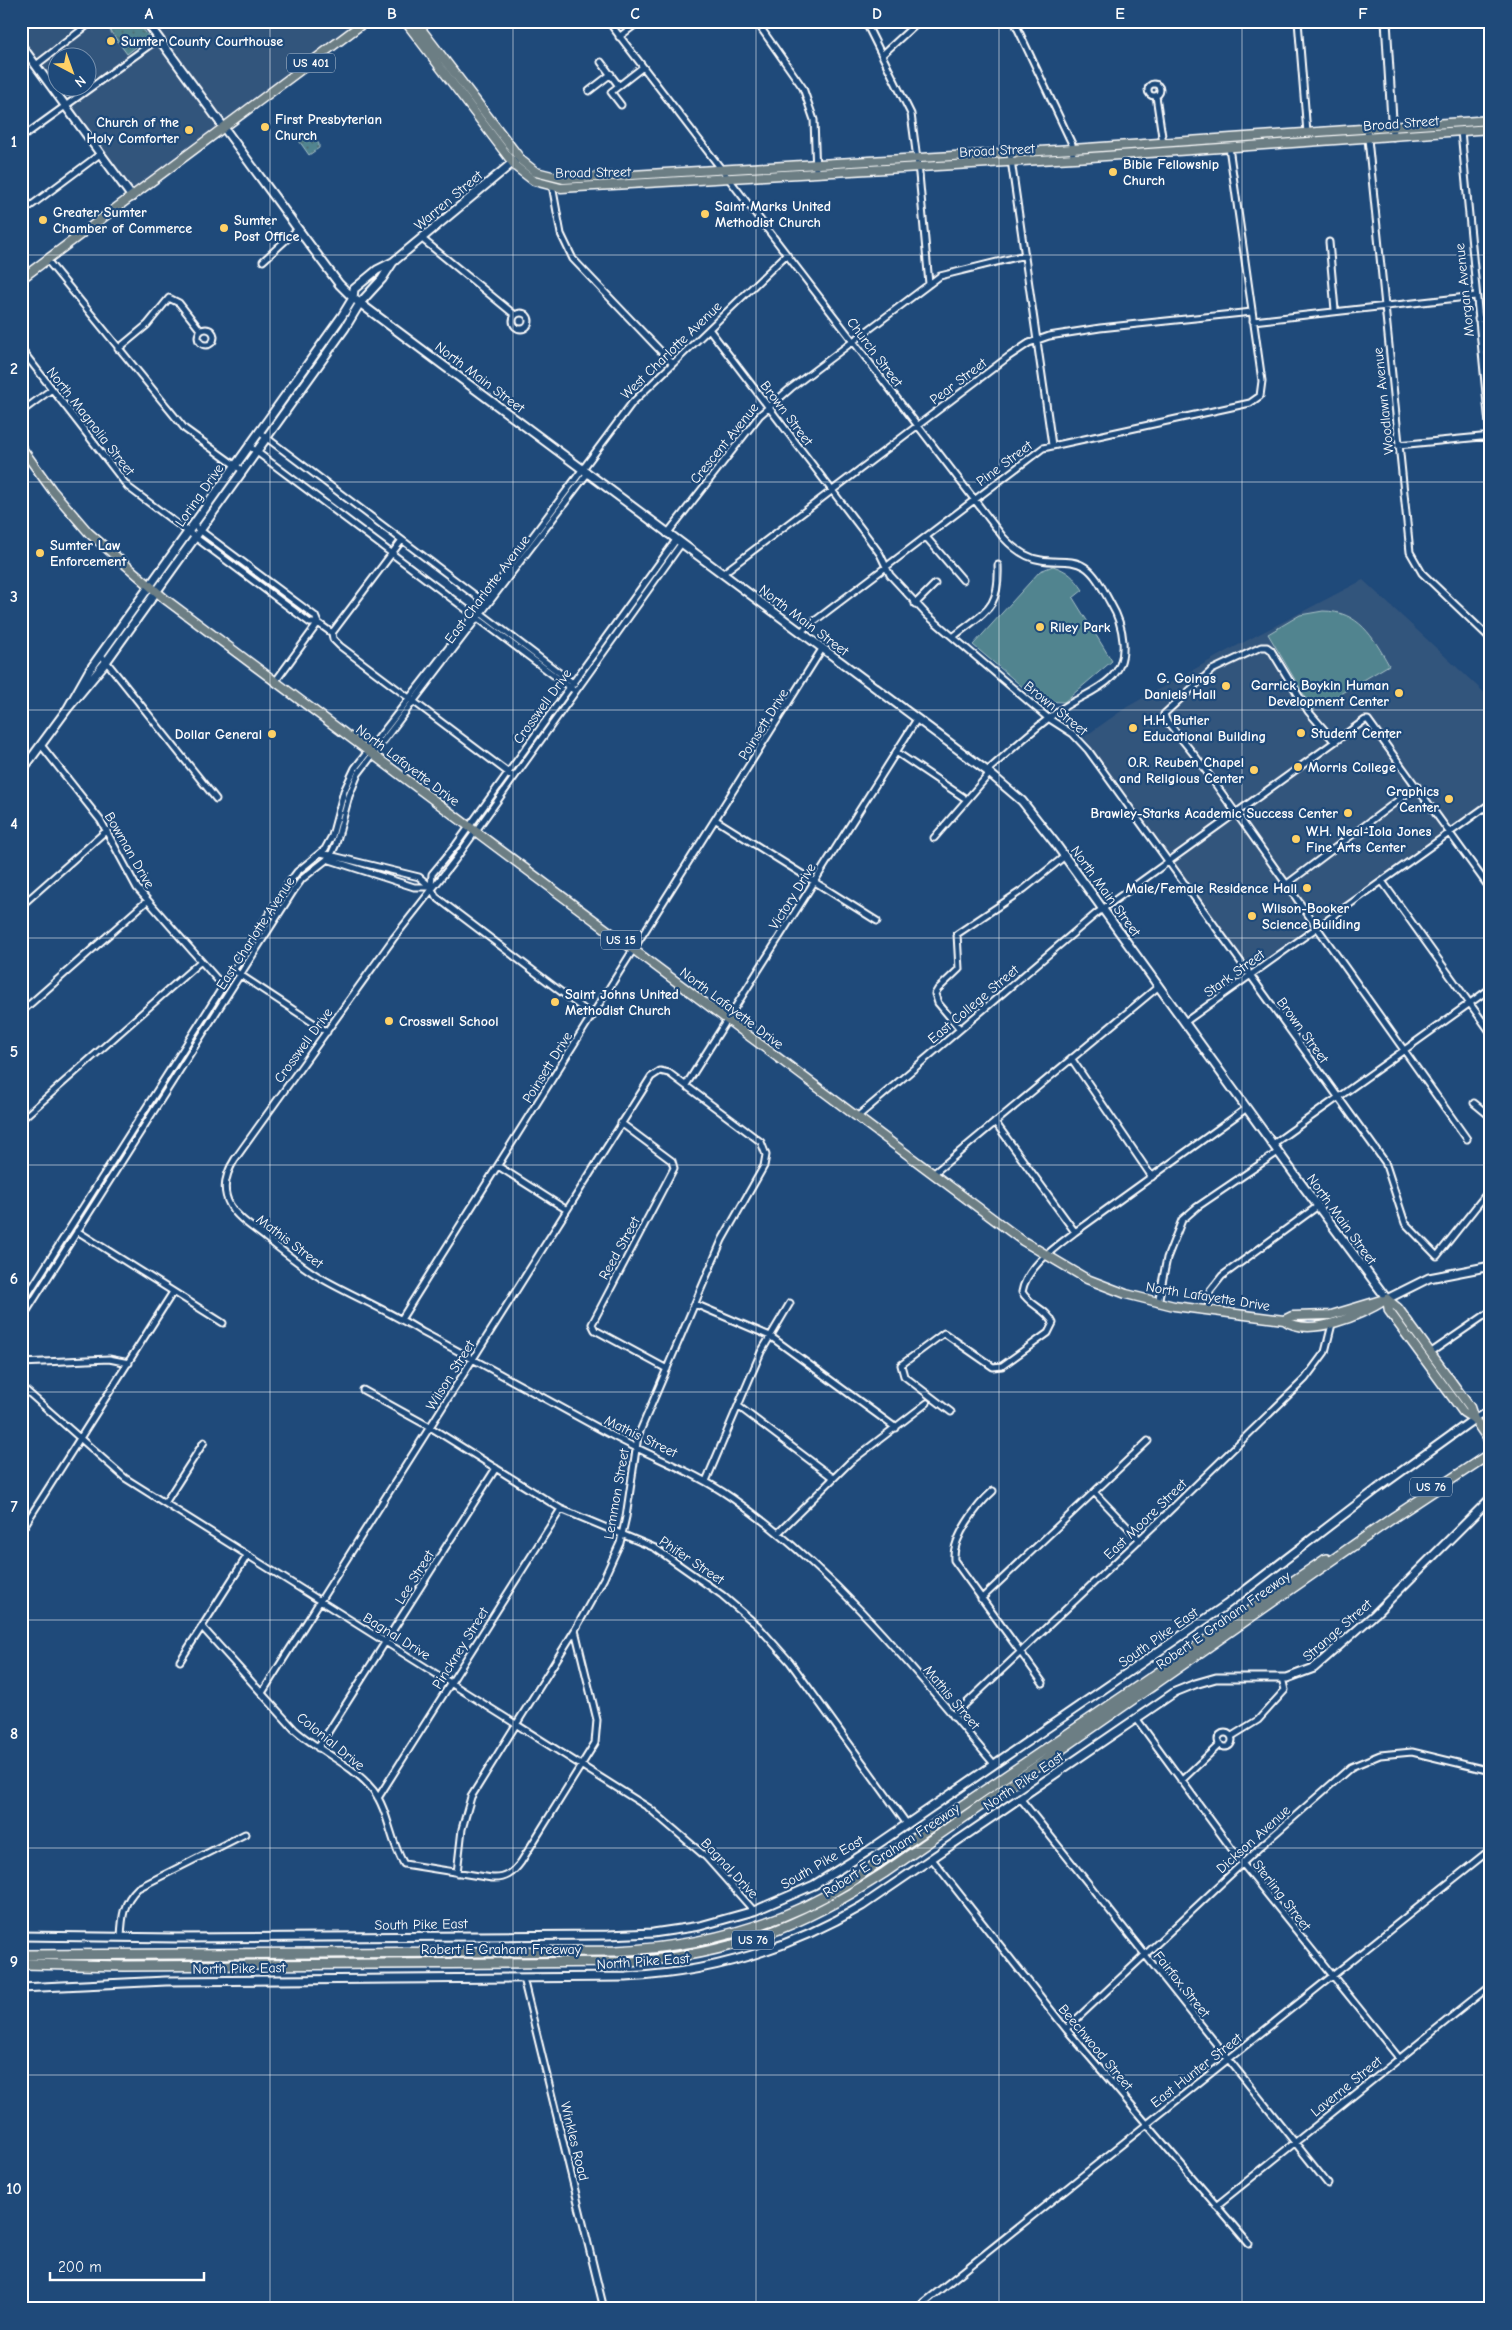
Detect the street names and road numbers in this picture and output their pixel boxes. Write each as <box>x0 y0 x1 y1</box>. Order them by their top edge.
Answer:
road number: US 401 <box>287 54 335 72</box>
street label: Broad Street <box>1363 112 1440 135</box>
street label: Broad Street <box>959 140 1036 161</box>
street label: Broad Street <box>555 163 632 182</box>
street label: Warren Street <box>411 166 487 234</box>
street label: Morgan Avenue <box>1451 242 1478 338</box>
street label: West Charlotte Avenue <box>617 298 725 403</box>
street label: Church Street <box>843 314 907 391</box>
street label: North Main Street <box>431 338 529 417</box>
street label: Woodlawn Avenue <box>1369 347 1398 455</box>
street label: Pear Street <box>927 354 991 408</box>
street label: North Magnolia Street <box>43 364 139 480</box>
street label: Brown Street <box>757 377 817 450</box>
street label: Crescent Avenue <box>686 399 762 487</box>
street label: Pine Street <box>973 436 1036 490</box>
street label: Loring Drive <box>172 461 227 530</box>
street label: East Charlotte Avenue <box>441 532 534 647</box>
street label: North Main Street <box>755 581 853 660</box>
street label: Crosswell Drive <box>509 665 575 747</box>
street label: Brown Street <box>1020 678 1092 740</box>
street label: Poinsett Drive <box>735 685 792 763</box>
street label: North Lafayette Drive <box>352 721 463 810</box>
street label: Bowman Drive <box>101 809 158 892</box>
street label: North Main Street <box>1067 843 1145 941</box>
street label: Victory Drive <box>765 860 820 933</box>
street label: East Charlotte Avenue <box>213 874 298 993</box>
road number: US 15 <box>601 930 641 950</box>
street label: Stark Street <box>1201 945 1269 1001</box>
street label: East College Street <box>924 961 1023 1047</box>
street label: North Lafayette Drive <box>676 964 787 1053</box>
street label: Brown Street <box>1273 994 1333 1067</box>
street label: Crosswell Drive <box>270 1004 336 1086</box>
street label: Poinsett Drive <box>519 1028 576 1106</box>
street label: North Main Street <box>1303 1171 1381 1269</box>
street label: Mathis Street <box>253 1211 327 1273</box>
street label: Reed Street <box>595 1213 644 1283</box>
street label: North Lafayette Drive <box>1145 1278 1271 1315</box>
street label: Wilson Street <box>422 1336 479 1413</box>
street label: Mathis Street <box>601 1411 681 1462</box>
street label: Lemmon Street <box>600 1446 633 1541</box>
street label: East Moore Street <box>1100 1475 1191 1563</box>
road number: US 76 <box>1410 1478 1452 1496</box>
street label: Phifer Street <box>656 1533 728 1589</box>
street label: Lee Street <box>391 1546 438 1607</box>
street label: Robert E Graham Freeway <box>1153 1567 1294 1673</box>
street label: Strange Street <box>1299 1595 1376 1665</box>
street label: Pinckney Street <box>429 1603 493 1692</box>
street label: South Pike East <box>1115 1603 1202 1671</box>
street label: Bagnal Drive <box>360 1609 434 1664</box>
street label: Mathis Street <box>920 1662 984 1734</box>
street label: Colonial Drive <box>293 1709 368 1774</box>
street label: North Pike East <box>980 1748 1067 1814</box>
street label: Robert E Graham Freeway <box>820 1799 964 1901</box>
street label: Dickson Avenue <box>1213 1802 1294 1877</box>
street label: South Pike East <box>778 1831 868 1893</box>
street label: Bagnal Drive <box>697 1835 762 1902</box>
street label: Sterling Street <box>1249 1857 1315 1935</box>
street label: South Pike East <box>374 1915 469 1934</box>
road number: US 76 <box>732 1930 774 1950</box>
street label: Robert E Graham Freeway <box>421 1941 582 1958</box>
street label: Fairfax Street <box>1150 1948 1214 2022</box>
street label: North Pike East <box>596 1950 691 1973</box>
street label: North Pike East <box>192 1959 287 1978</box>
street label: Beechwood Street <box>1055 2001 1137 2095</box>
street label: East Hunter Street <box>1147 2029 1246 2111</box>
street label: Laverne Street <box>1307 2052 1386 2120</box>
street label: Winkles Road <box>557 2100 593 2182</box>

